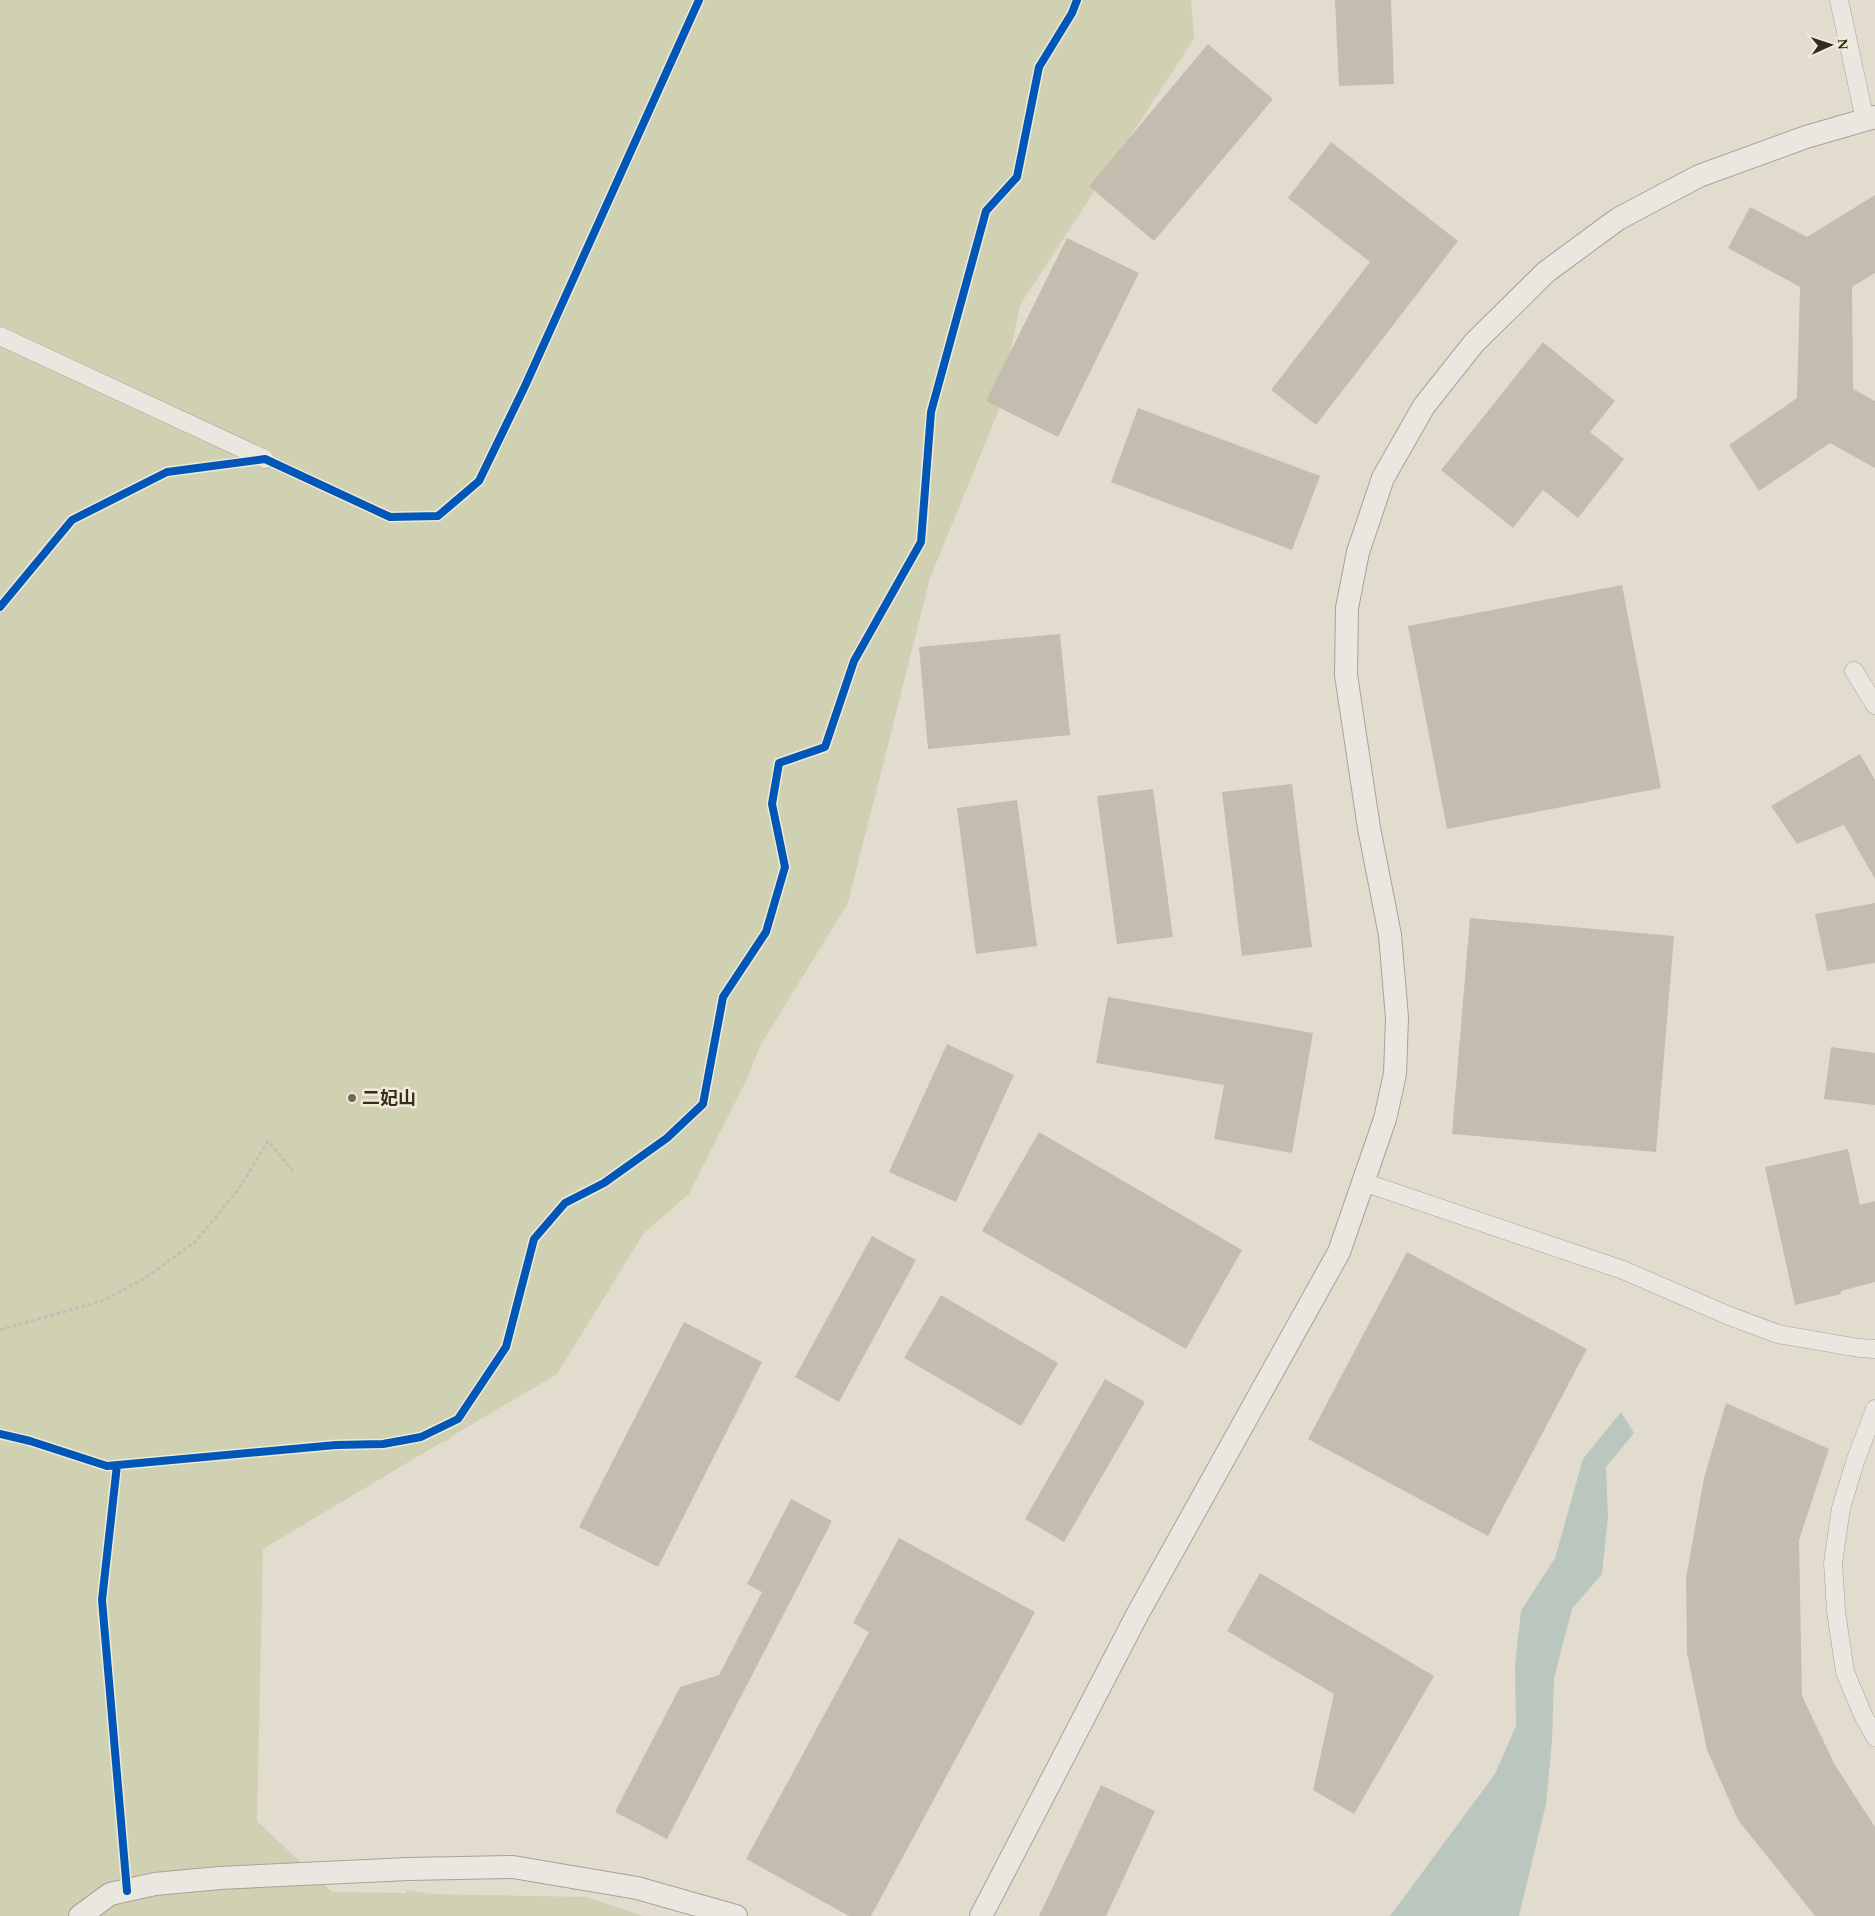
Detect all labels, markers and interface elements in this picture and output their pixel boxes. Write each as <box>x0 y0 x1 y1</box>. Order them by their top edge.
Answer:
north arrow <box>1805 20 1855 70</box>
text: N <box>1832 38 1853 51</box>
place label: 二妃山 <box>362 1085 416 1112</box>
marker: 二妃山 <box>346 1092 358 1104</box>

